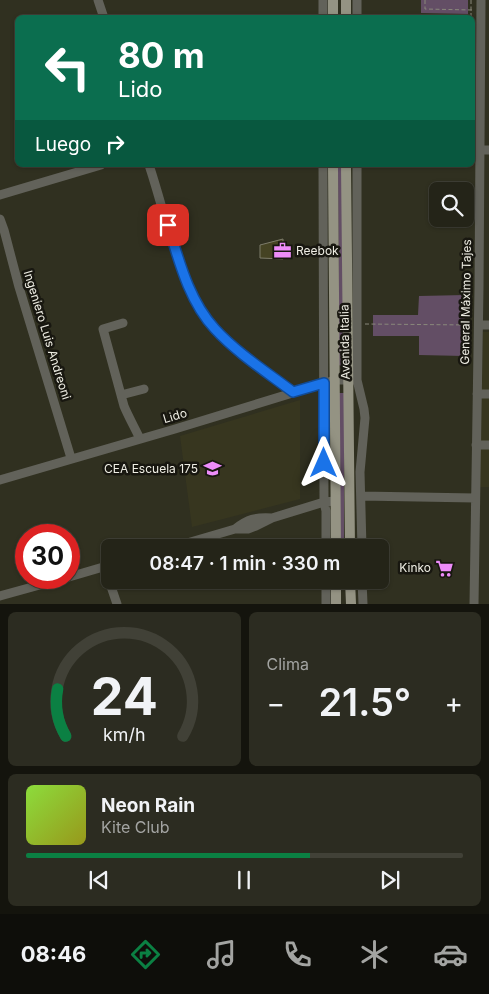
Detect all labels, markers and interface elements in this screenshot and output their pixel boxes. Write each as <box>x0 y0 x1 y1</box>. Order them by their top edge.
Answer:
text: 80 m <box>118 34 205 76</box>
icon: left <box>35 35 100 100</box>
text: Lido <box>118 76 162 102</box>
icon: right <box>101 130 129 158</box>
text: Luego <box>35 133 91 156</box>
map controls <box>429 182 474 227</box>
button: search <box>429 182 474 227</box>
pin <box>147 204 189 246</box>
icon: arrive <box>154 211 182 239</box>
street label: General Máximo Tajes <box>457 239 474 365</box>
office icon: Reebok <box>272 241 292 261</box>
place label: Reebok <box>296 243 339 258</box>
street label: Ingeniero Luis Andreoni <box>21 268 74 401</box>
street label: Avenida Italia <box>336 304 353 380</box>
street label: Lido <box>161 405 189 426</box>
position arrow <box>297 436 349 488</box>
school or university icon: CEA Escuela 175 <box>202 459 222 479</box>
place label: CEA Escuela 175 <box>104 461 198 476</box>
speed limit sign: 30 <box>15 524 80 589</box>
text: 08:47 · 1 min · 330 m <box>150 552 340 575</box>
supermarket icon: Kinko <box>435 558 455 578</box>
place label: Kinko <box>399 560 431 575</box>
text: Clima <box>267 654 309 674</box>
text: 24 <box>91 665 158 728</box>
text: 21.5° <box>318 679 411 725</box>
text: − <box>267 686 285 720</box>
text: + <box>444 686 463 720</box>
text: km/h <box>103 724 145 745</box>
text: Neon Rain <box>101 794 195 817</box>
text: Kite Club <box>101 817 170 837</box>
icon: previous <box>85 866 113 894</box>
icon: pause <box>230 866 258 894</box>
icon: next <box>376 866 404 894</box>
icon: directions <box>128 937 163 972</box>
icon: music <box>204 937 239 972</box>
icon: phone <box>280 937 315 972</box>
icon: climate <box>357 937 392 972</box>
icon: car <box>433 937 468 972</box>
text: 08:46 <box>21 941 86 967</box>

